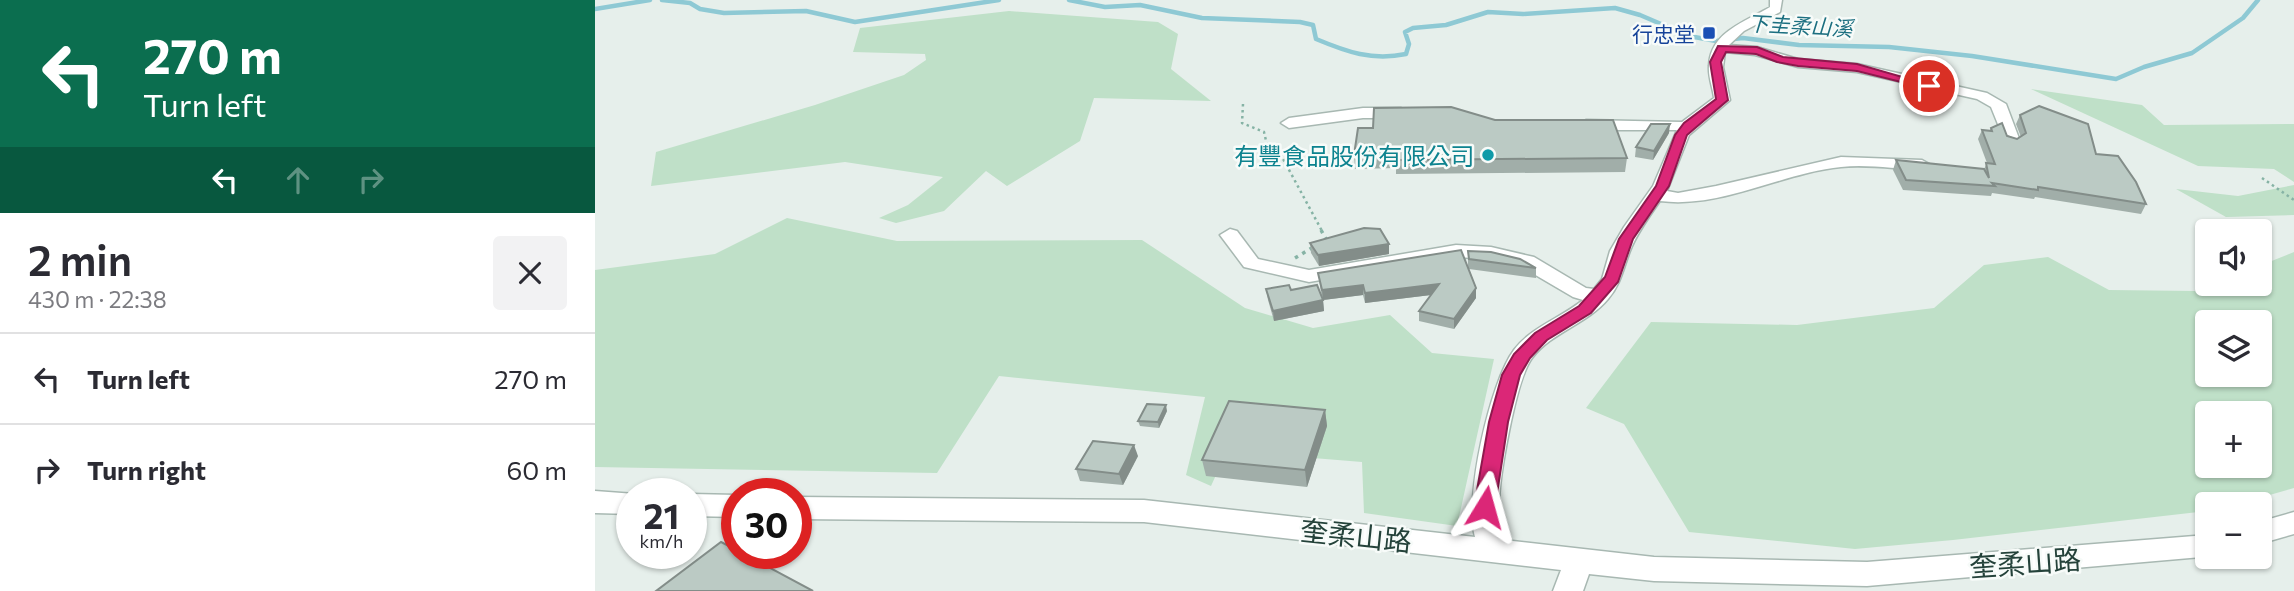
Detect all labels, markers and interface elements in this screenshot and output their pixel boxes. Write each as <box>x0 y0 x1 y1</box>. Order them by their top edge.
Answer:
water label: 下圭柔山溪 <box>1747 10 1856 40</box>
place label: 行忠堂 <box>1632 21 1695 46</box>
text: 270 m <box>143 24 282 84</box>
marker: 行忠堂 <box>1701 25 1717 41</box>
icon: left <box>28 28 119 119</box>
pin <box>1899 56 1959 116</box>
icon: arrive <box>1910 67 1948 105</box>
text: Turn left <box>143 84 267 124</box>
place label: 有豐食品股份有限公司 <box>1234 141 1474 170</box>
marker: 有豐食品股份有限公司 <box>1480 147 1496 163</box>
icon: left <box>206 161 244 199</box>
icon: ahead <box>279 161 317 199</box>
icon: right <box>352 161 390 199</box>
map controls <box>2195 219 2272 569</box>
button: sound <box>2195 219 2272 296</box>
text: 2 min <box>28 233 132 285</box>
button: close <box>493 236 567 310</box>
text: 430 m · 22:38 <box>28 285 167 313</box>
button: layers <box>2195 310 2272 387</box>
icon: left <box>28 360 66 398</box>
text: Turn left <box>87 363 190 394</box>
text: 270 m <box>494 363 567 394</box>
button: + <box>2195 401 2272 478</box>
icon: right <box>28 451 66 489</box>
text: Turn right <box>87 454 206 485</box>
text: 60 m <box>507 454 567 485</box>
position arrow <box>1448 470 1522 544</box>
speed limit sign: 30 <box>721 478 812 569</box>
button: − <box>2195 492 2272 569</box>
text: 21 <box>644 493 679 536</box>
street label: 奎柔山路 <box>1299 512 1413 558</box>
text: km/h <box>640 530 683 552</box>
street label: 奎柔山路 <box>1968 541 2082 583</box>

